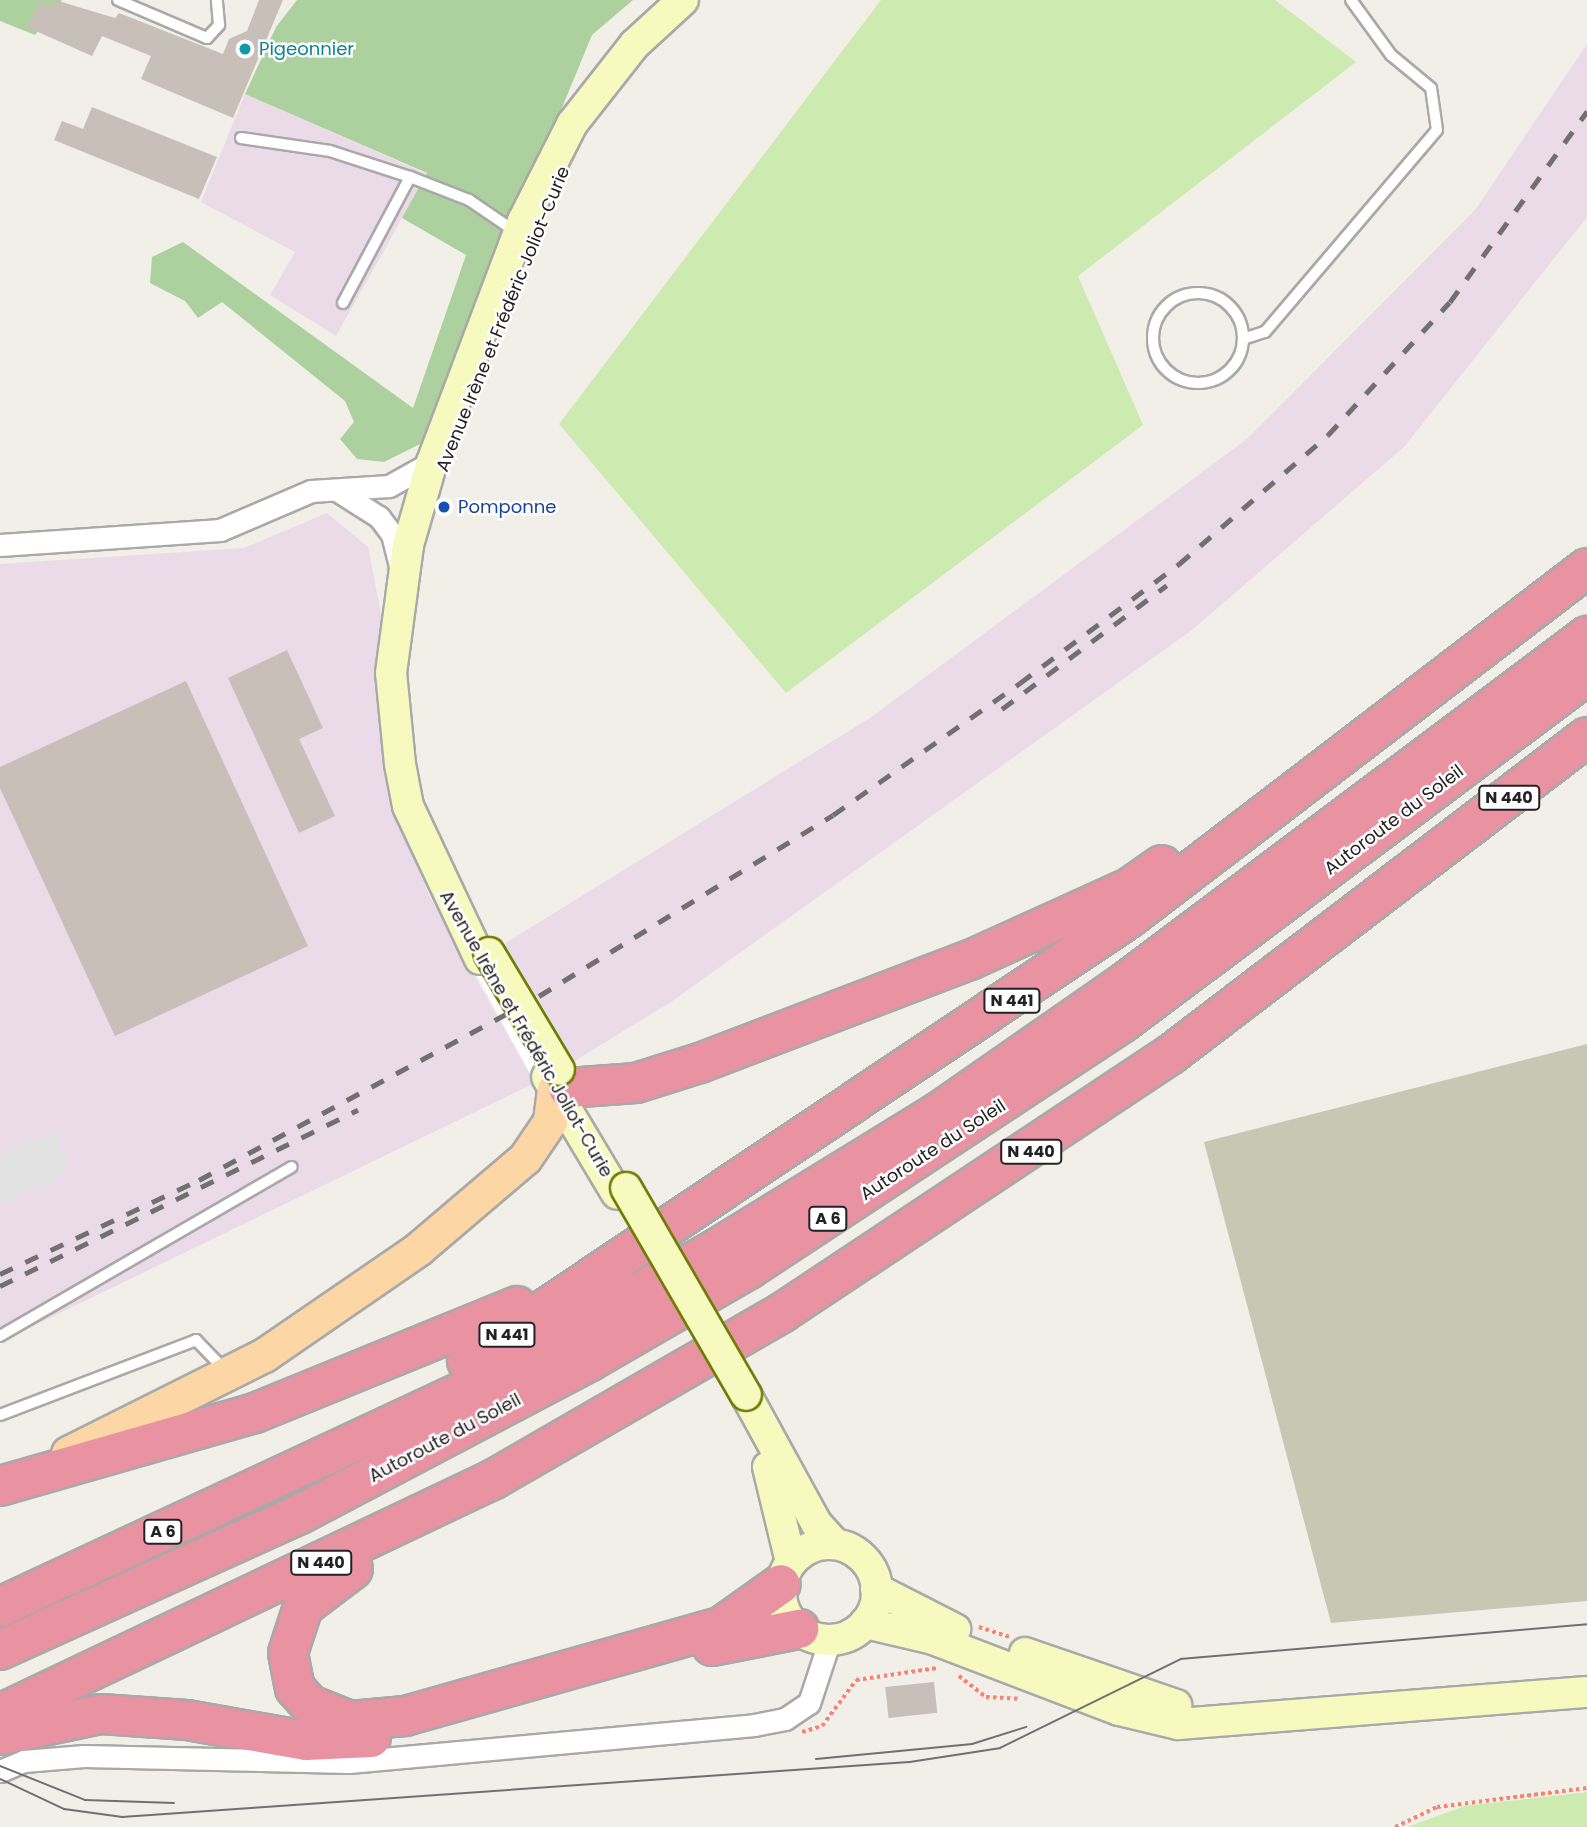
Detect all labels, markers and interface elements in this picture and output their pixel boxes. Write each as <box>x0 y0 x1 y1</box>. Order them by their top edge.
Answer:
place label: Pigeonnier <box>259 38 354 60</box>
marker: Pigeonnier <box>237 41 253 57</box>
street label: Avenue Irène et Frédéric Joliot-Curie <box>432 163 574 475</box>
place label: Pomponne <box>458 496 556 518</box>
marker: Pomponne <box>436 499 452 515</box>
street label: Autoroute du Soleil <box>1320 761 1468 879</box>
road number: N 440 <box>1478 786 1540 810</box>
street label: Avenue Irène et Frédéric Joliot-Curie <box>435 887 617 1181</box>
road number: N 441 <box>982 988 1042 1014</box>
street label: Autoroute du Soleil <box>856 1095 1010 1205</box>
road number: N 440 <box>1000 1140 1062 1164</box>
road number: A 6 <box>807 1206 849 1232</box>
road number: N 441 <box>477 1322 537 1348</box>
street label: Autoroute du Soleil <box>365 1389 525 1487</box>
road number: A 6 <box>142 1520 184 1544</box>
road number: N 440 <box>290 1550 352 1576</box>

